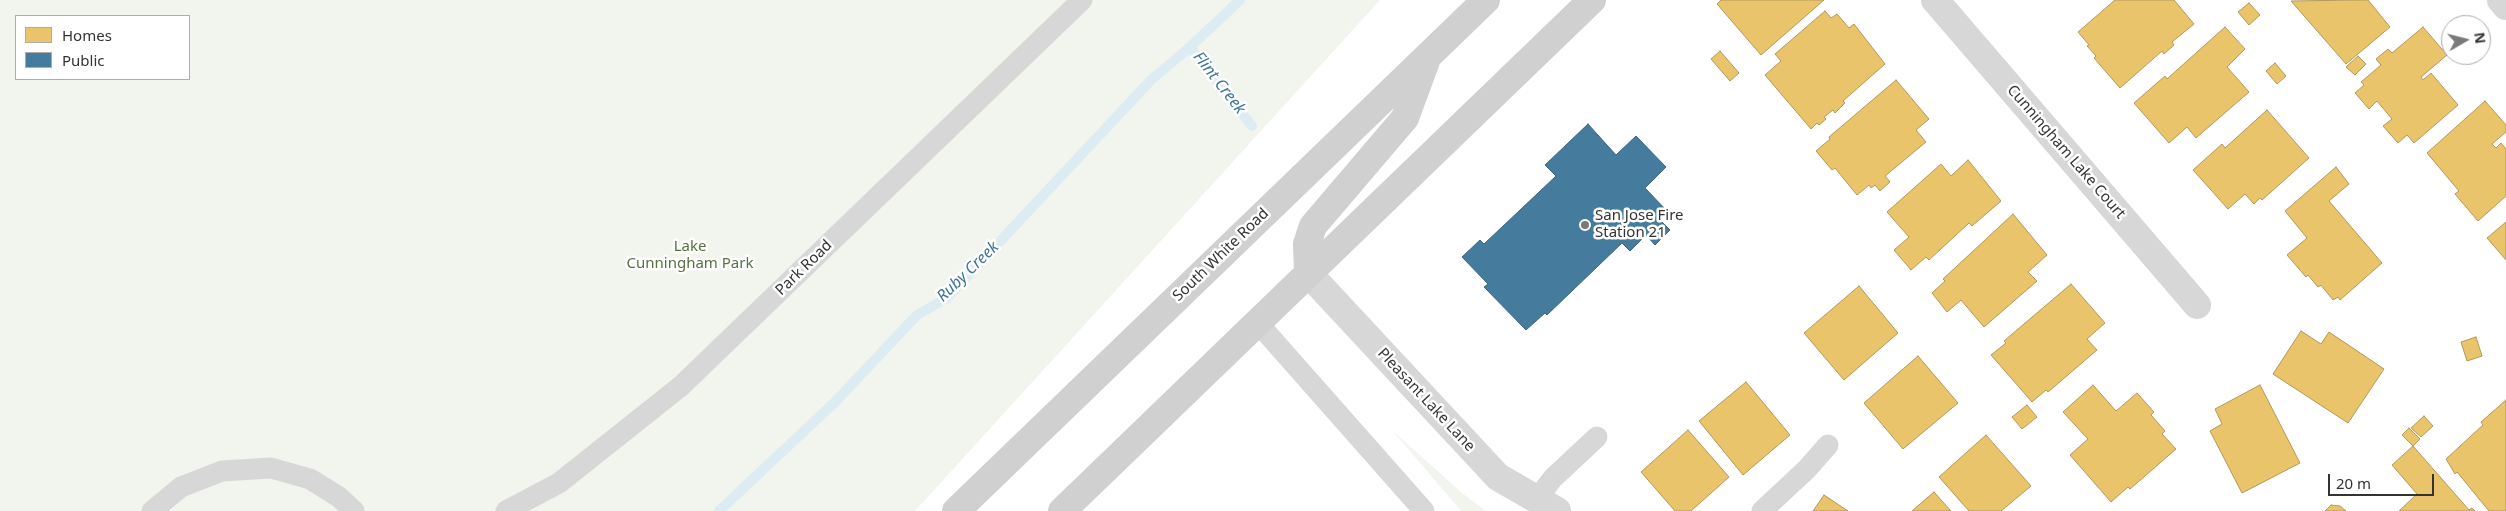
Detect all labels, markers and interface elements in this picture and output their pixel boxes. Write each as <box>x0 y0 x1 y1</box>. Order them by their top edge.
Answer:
legend <box>15 15 190 80</box>
north arrow <box>2441 15 2491 65</box>
text: Homes <box>62 25 112 45</box>
text: N <box>2470 31 2491 45</box>
water label: Flint Creek <box>1189 48 1249 118</box>
text: Public <box>62 50 105 70</box>
street label: Cunningham Lake Court <box>2003 81 2129 223</box>
street label: South White Road <box>1169 205 1273 305</box>
place label: San Jose Fire Station 21 <box>1595 207 1684 242</box>
marker: San Jose Fire Station 21 <box>1579 219 1591 231</box>
street label: Park Road <box>772 237 836 299</box>
park label: Lake Cunningham Park <box>627 238 753 273</box>
water label: Ruby Creek <box>933 238 1003 306</box>
street label: Pleasant Lake Lane <box>1374 345 1478 455</box>
scale bar <box>2331 464 2437 496</box>
text: 20 m <box>2336 473 2371 493</box>

